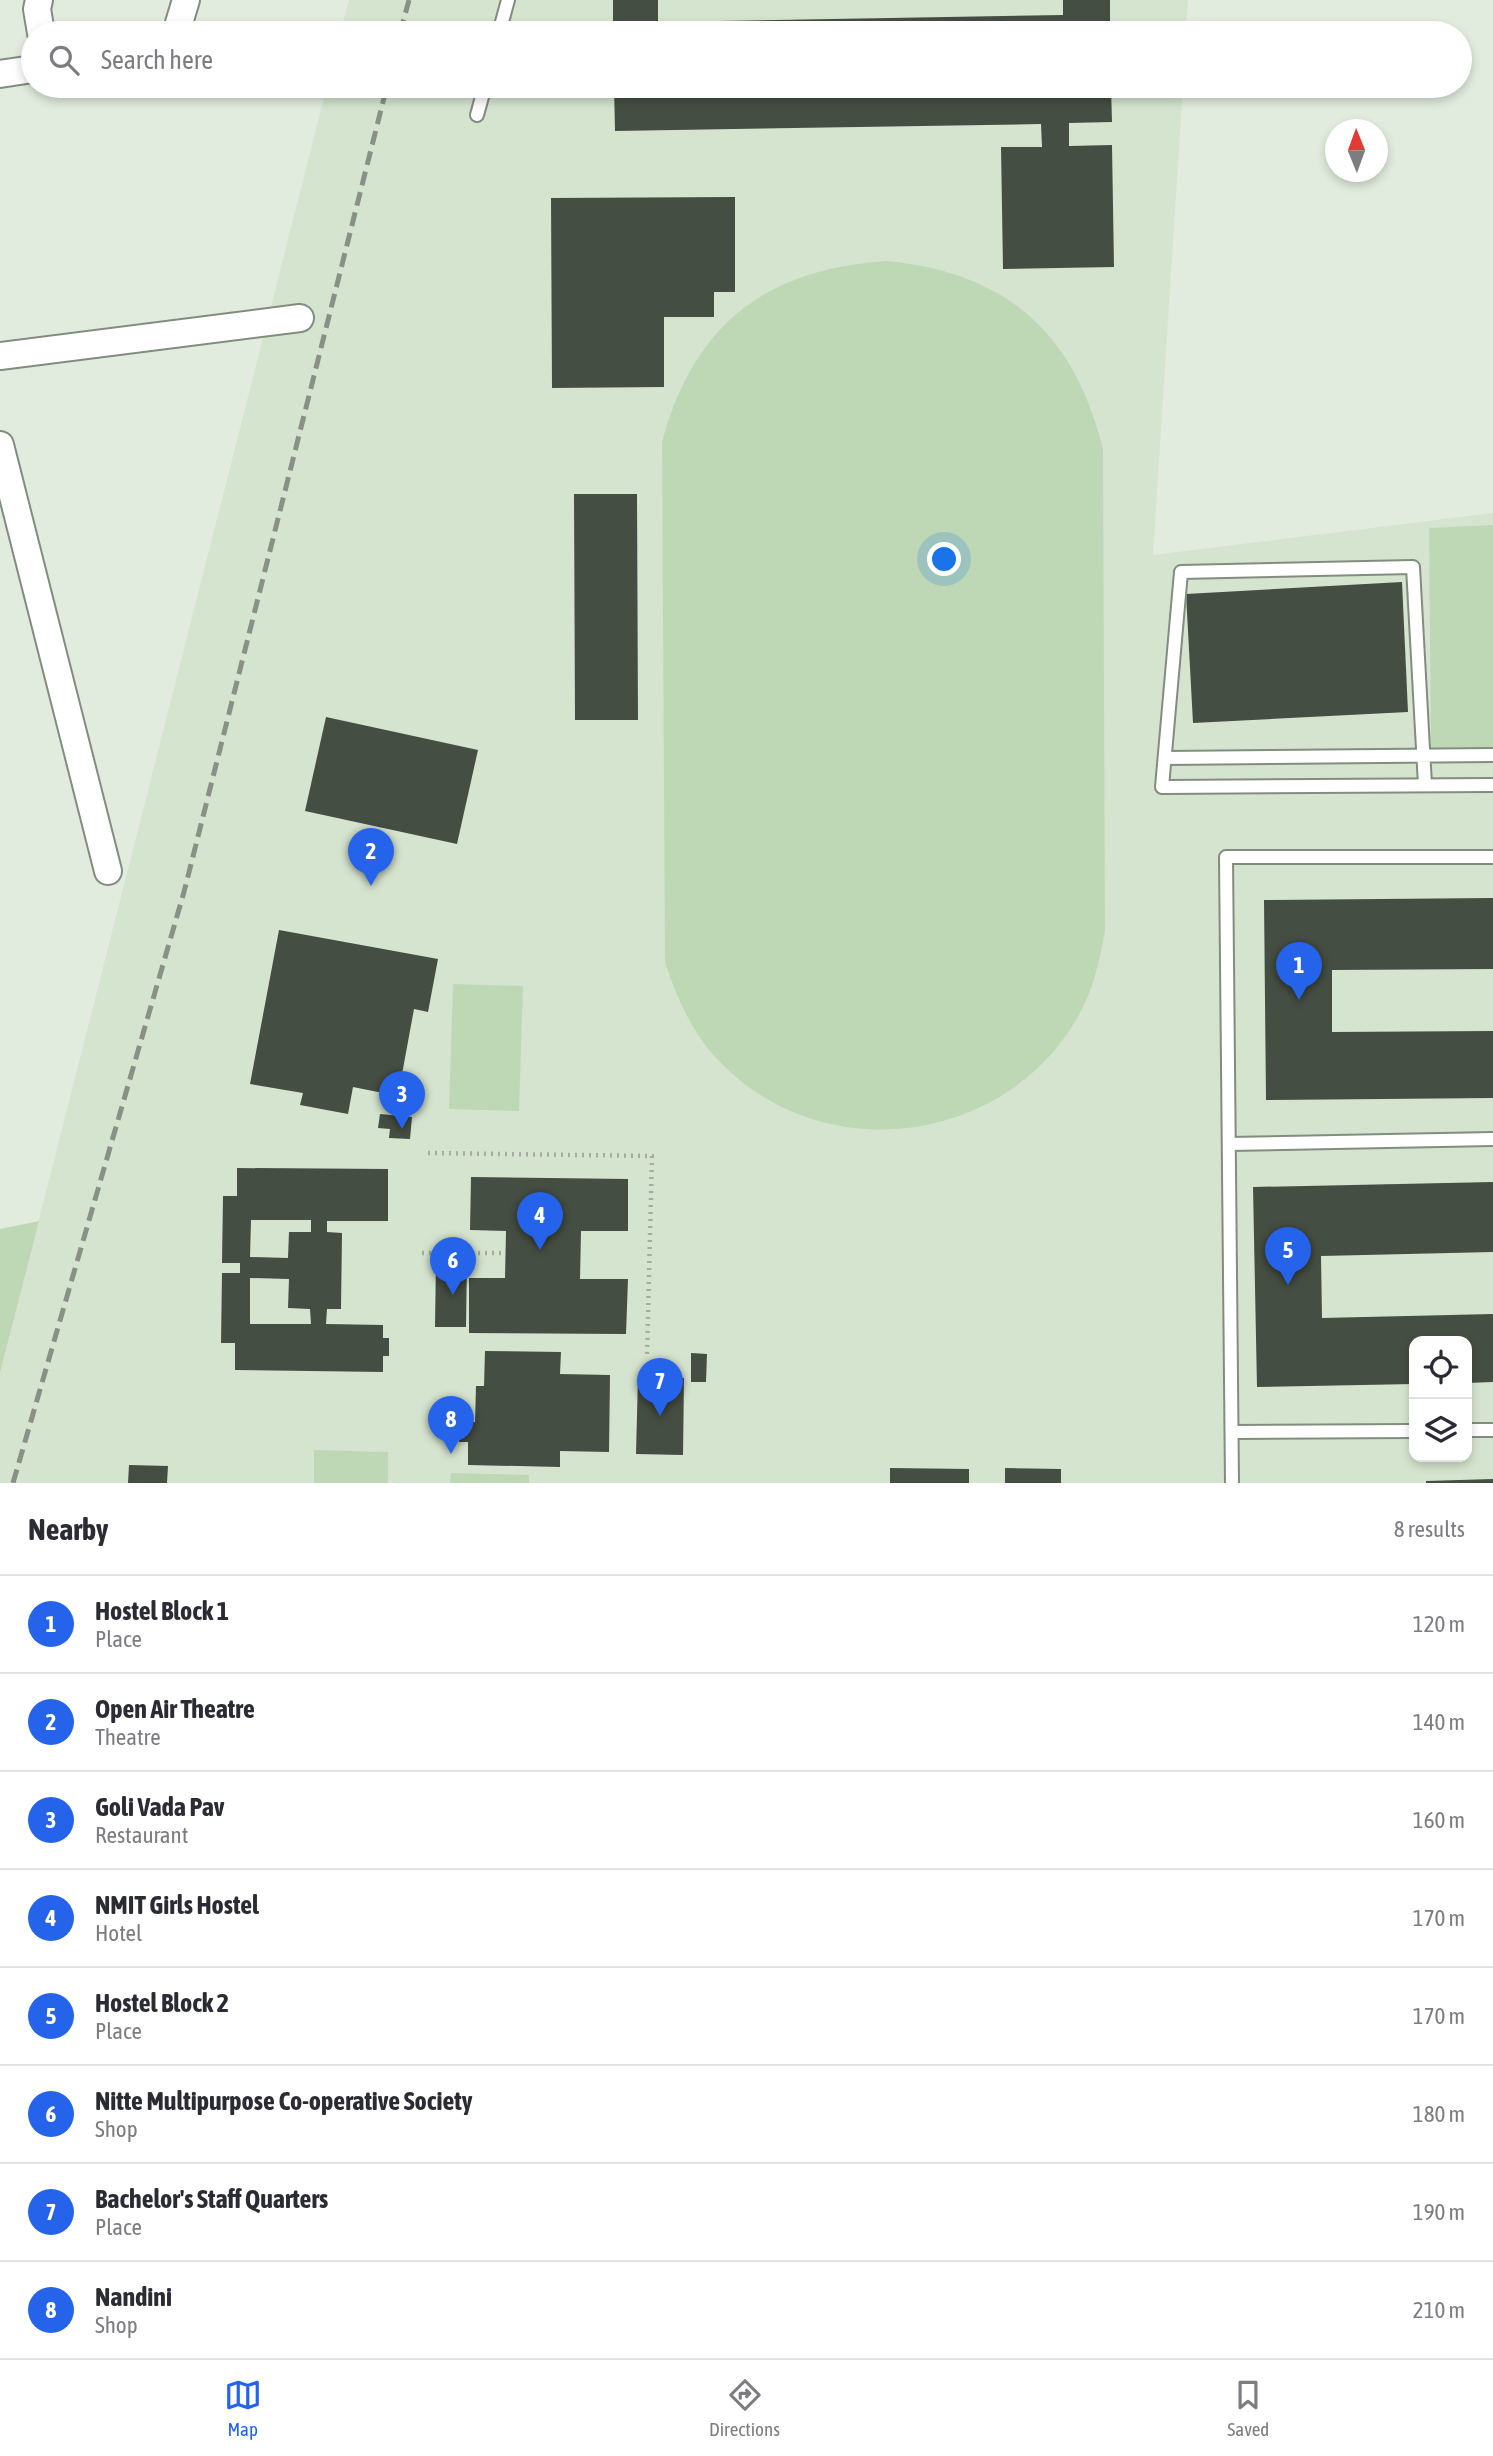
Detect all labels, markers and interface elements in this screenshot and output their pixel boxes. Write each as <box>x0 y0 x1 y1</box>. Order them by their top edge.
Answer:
search box <box>21 21 1472 98</box>
icon: search <box>45 41 83 79</box>
text: Search here <box>101 45 213 75</box>
north arrow <box>1325 119 1388 182</box>
your location <box>927 542 961 576</box>
pin: 2 <box>348 828 394 886</box>
pin: 1 <box>1276 942 1322 1000</box>
pin: 3 <box>379 1071 425 1129</box>
pin: 4 <box>517 1192 563 1250</box>
pin: 5 <box>1265 1227 1311 1285</box>
pin: 6 <box>430 1237 476 1295</box>
map controls <box>1409 1336 1472 1462</box>
button: locate <box>1409 1336 1472 1399</box>
pin: 7 <box>637 1358 683 1416</box>
pin: 8 <box>428 1396 474 1454</box>
button: layers <box>1409 1399 1472 1462</box>
text: Nearby <box>28 1512 108 1546</box>
text: 8 results <box>1394 1516 1465 1542</box>
text: Hostel Block 1 <box>95 1596 229 1626</box>
text: 1 <box>46 1611 56 1637</box>
text: 120 m <box>1413 1611 1465 1637</box>
text: Place <box>95 1626 142 1652</box>
text: Open Air Theatre <box>95 1694 255 1724</box>
text: 2 <box>46 1709 56 1735</box>
text: 140 m <box>1413 1709 1465 1735</box>
text: Theatre <box>95 1724 161 1750</box>
text: Goli Vada Pav <box>95 1792 224 1822</box>
text: 3 <box>46 1807 56 1833</box>
text: 160 m <box>1413 1807 1465 1833</box>
text: Restaurant <box>95 1822 188 1848</box>
text: NMIT Girls Hostel <box>95 1890 259 1920</box>
text: 4 <box>46 1905 56 1931</box>
text: 170 m <box>1413 1905 1465 1931</box>
text: Hotel <box>95 1920 142 1946</box>
text: Hostel Block 2 <box>95 1988 229 2018</box>
text: 5 <box>46 2003 56 2029</box>
text: 170 m <box>1413 2003 1465 2029</box>
text: Place <box>95 2018 142 2044</box>
text: Nitte Multipurpose Co-operative Society <box>95 2086 472 2116</box>
text: 6 <box>46 2101 56 2127</box>
text: 180 m <box>1413 2101 1465 2127</box>
text: Shop <box>95 2116 138 2142</box>
text: Bachelor's Staff Quarters <box>95 2184 328 2214</box>
text: 7 <box>46 2199 56 2225</box>
text: 190 m <box>1413 2199 1465 2225</box>
text: Place <box>95 2214 142 2240</box>
text: Nandini <box>95 2282 172 2312</box>
text: 8 <box>46 2297 56 2323</box>
text: 210 m <box>1413 2297 1465 2323</box>
text: Shop <box>95 2312 138 2338</box>
tab: Map <box>224 2376 262 2440</box>
tab: Directions <box>709 2376 780 2440</box>
tab: Saved <box>1227 2376 1269 2440</box>

